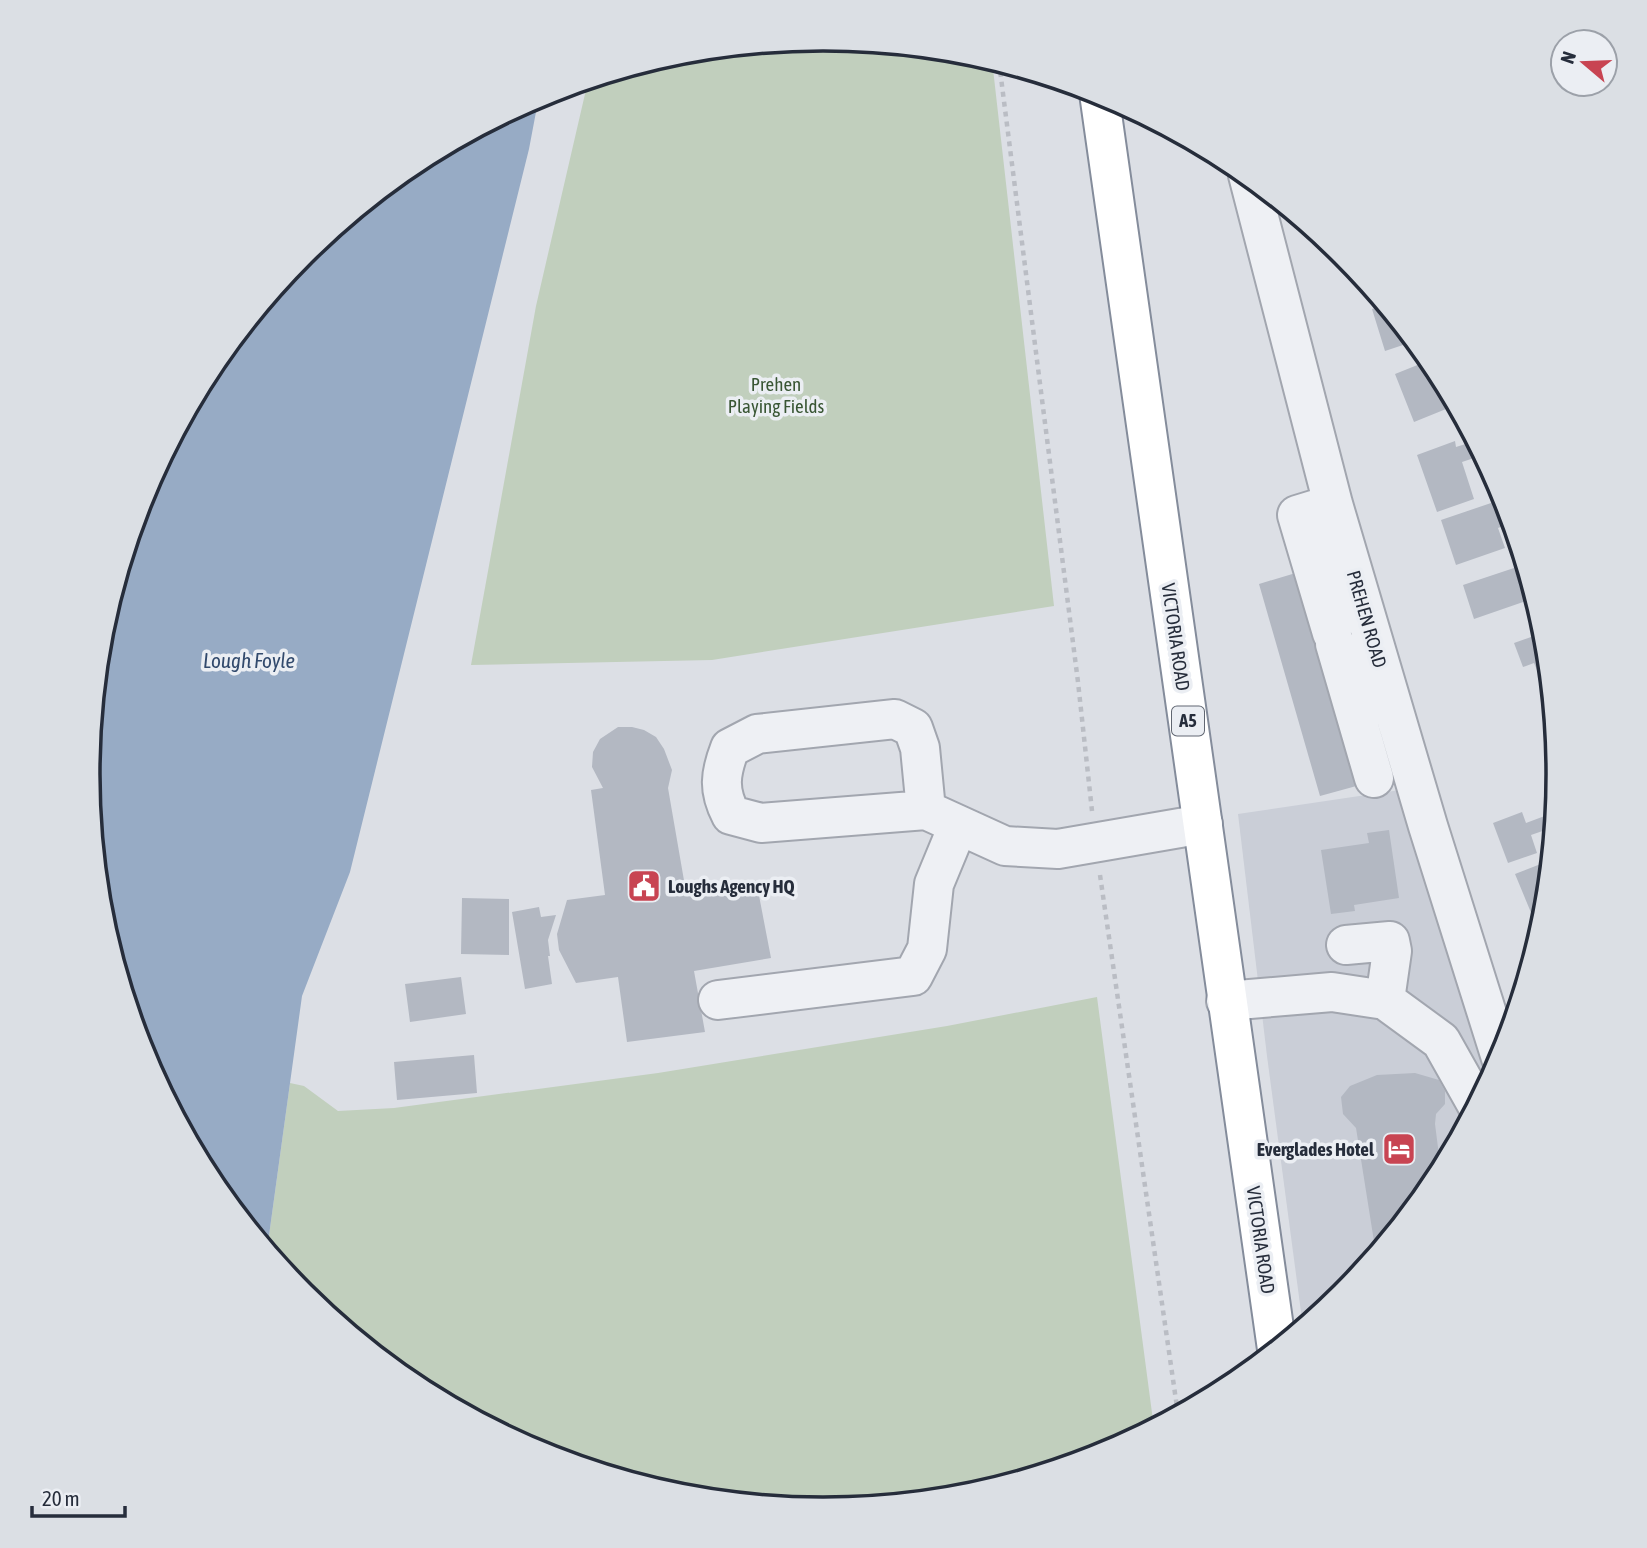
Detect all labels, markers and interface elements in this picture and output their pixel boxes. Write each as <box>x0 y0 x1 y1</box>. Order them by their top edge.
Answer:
north arrow <box>1549 28 1619 98</box>
text: N <box>1556 49 1580 66</box>
park label: Prehen Playing Fields <box>728 373 825 417</box>
street label: PREHEN ROAD <box>1343 568 1391 670</box>
street label: VICTORIA ROAD <box>1158 582 1194 692</box>
water label: Lough Foyle <box>203 648 295 672</box>
road number: A5 <box>1172 706 1204 736</box>
public building icon: Loughs Agency HQ <box>625 867 663 905</box>
place label: Loughs Agency HQ <box>668 875 795 897</box>
hotel icon: Everglades Hotel <box>1380 1130 1418 1168</box>
place label: Everglades Hotel <box>1257 1138 1375 1160</box>
street label: VICTORIA ROAD <box>1243 1185 1279 1295</box>
scale bar <box>32 1474 124 1518</box>
text: 20 m <box>42 1486 80 1510</box>

